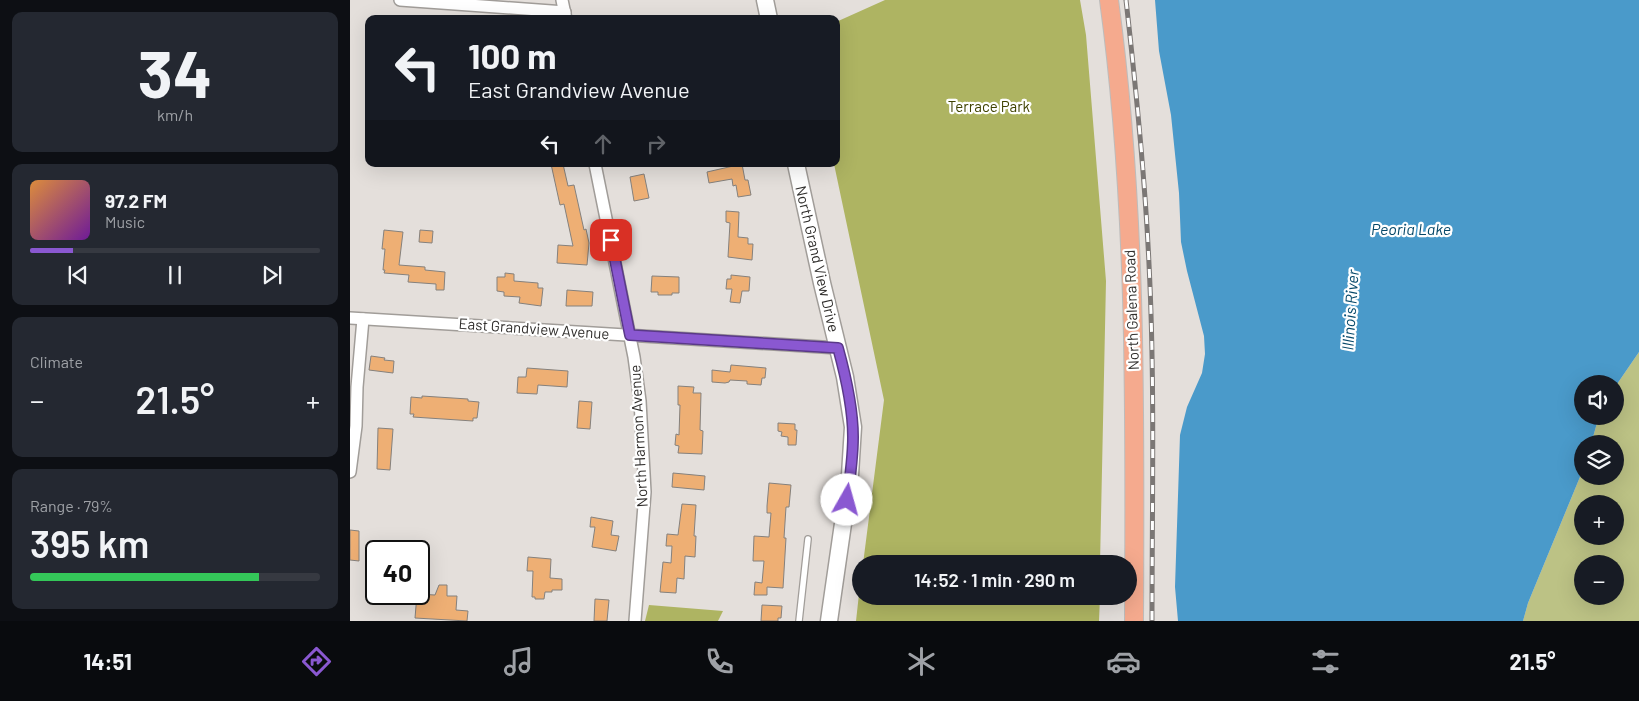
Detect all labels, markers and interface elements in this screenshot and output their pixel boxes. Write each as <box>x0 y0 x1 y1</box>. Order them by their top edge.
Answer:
text: 34 <box>138 33 212 111</box>
text: 100 m <box>468 34 557 76</box>
icon: left <box>385 35 450 100</box>
text: East Grandview Avenue <box>468 76 690 102</box>
park label: Terrace Park <box>948 97 1031 115</box>
text: km/h <box>157 105 193 124</box>
icon: left <box>536 130 564 158</box>
icon: ahead <box>589 130 617 158</box>
icon: right <box>642 130 670 158</box>
street label: North Grand View Drive <box>792 184 844 334</box>
text: 97.2 FM <box>105 189 167 212</box>
text: Music <box>105 212 145 231</box>
pin <box>590 219 632 261</box>
water label: Peoria Lake <box>1371 219 1451 238</box>
icon: arrive <box>597 226 625 254</box>
street label: North Galena Road <box>1120 249 1142 371</box>
icon: previous <box>64 261 92 289</box>
icon: pause <box>161 261 189 289</box>
icon: next <box>258 261 286 289</box>
water label: Illinois River <box>1337 268 1362 351</box>
street label: East Grandview Avenue <box>458 314 610 342</box>
text: Climate <box>30 352 83 371</box>
street label: North Harmon Avenue <box>625 364 651 508</box>
map controls <box>1574 375 1624 605</box>
button: sound <box>1574 375 1624 425</box>
text: 21.5° <box>136 376 214 422</box>
text: − <box>30 383 44 417</box>
text: + <box>306 383 320 417</box>
button: layers <box>1574 435 1624 485</box>
position arrow <box>820 473 872 525</box>
button: + <box>1574 495 1624 545</box>
text: Range · 79% <box>30 496 113 515</box>
text: 395 km <box>30 520 149 566</box>
speed limit sign: 40 <box>365 540 430 605</box>
button: − <box>1574 555 1624 605</box>
text: 14:52 · 1 min · 290 m <box>914 568 1075 591</box>
icon: directions <box>299 644 334 679</box>
icon: music <box>501 644 536 679</box>
icon: phone <box>702 644 737 679</box>
icon: climate <box>904 644 939 679</box>
icon: car <box>1106 644 1141 679</box>
icon: filters <box>1308 644 1343 679</box>
text: 14:51 <box>83 648 132 674</box>
text: 21.5° <box>1509 648 1556 674</box>

